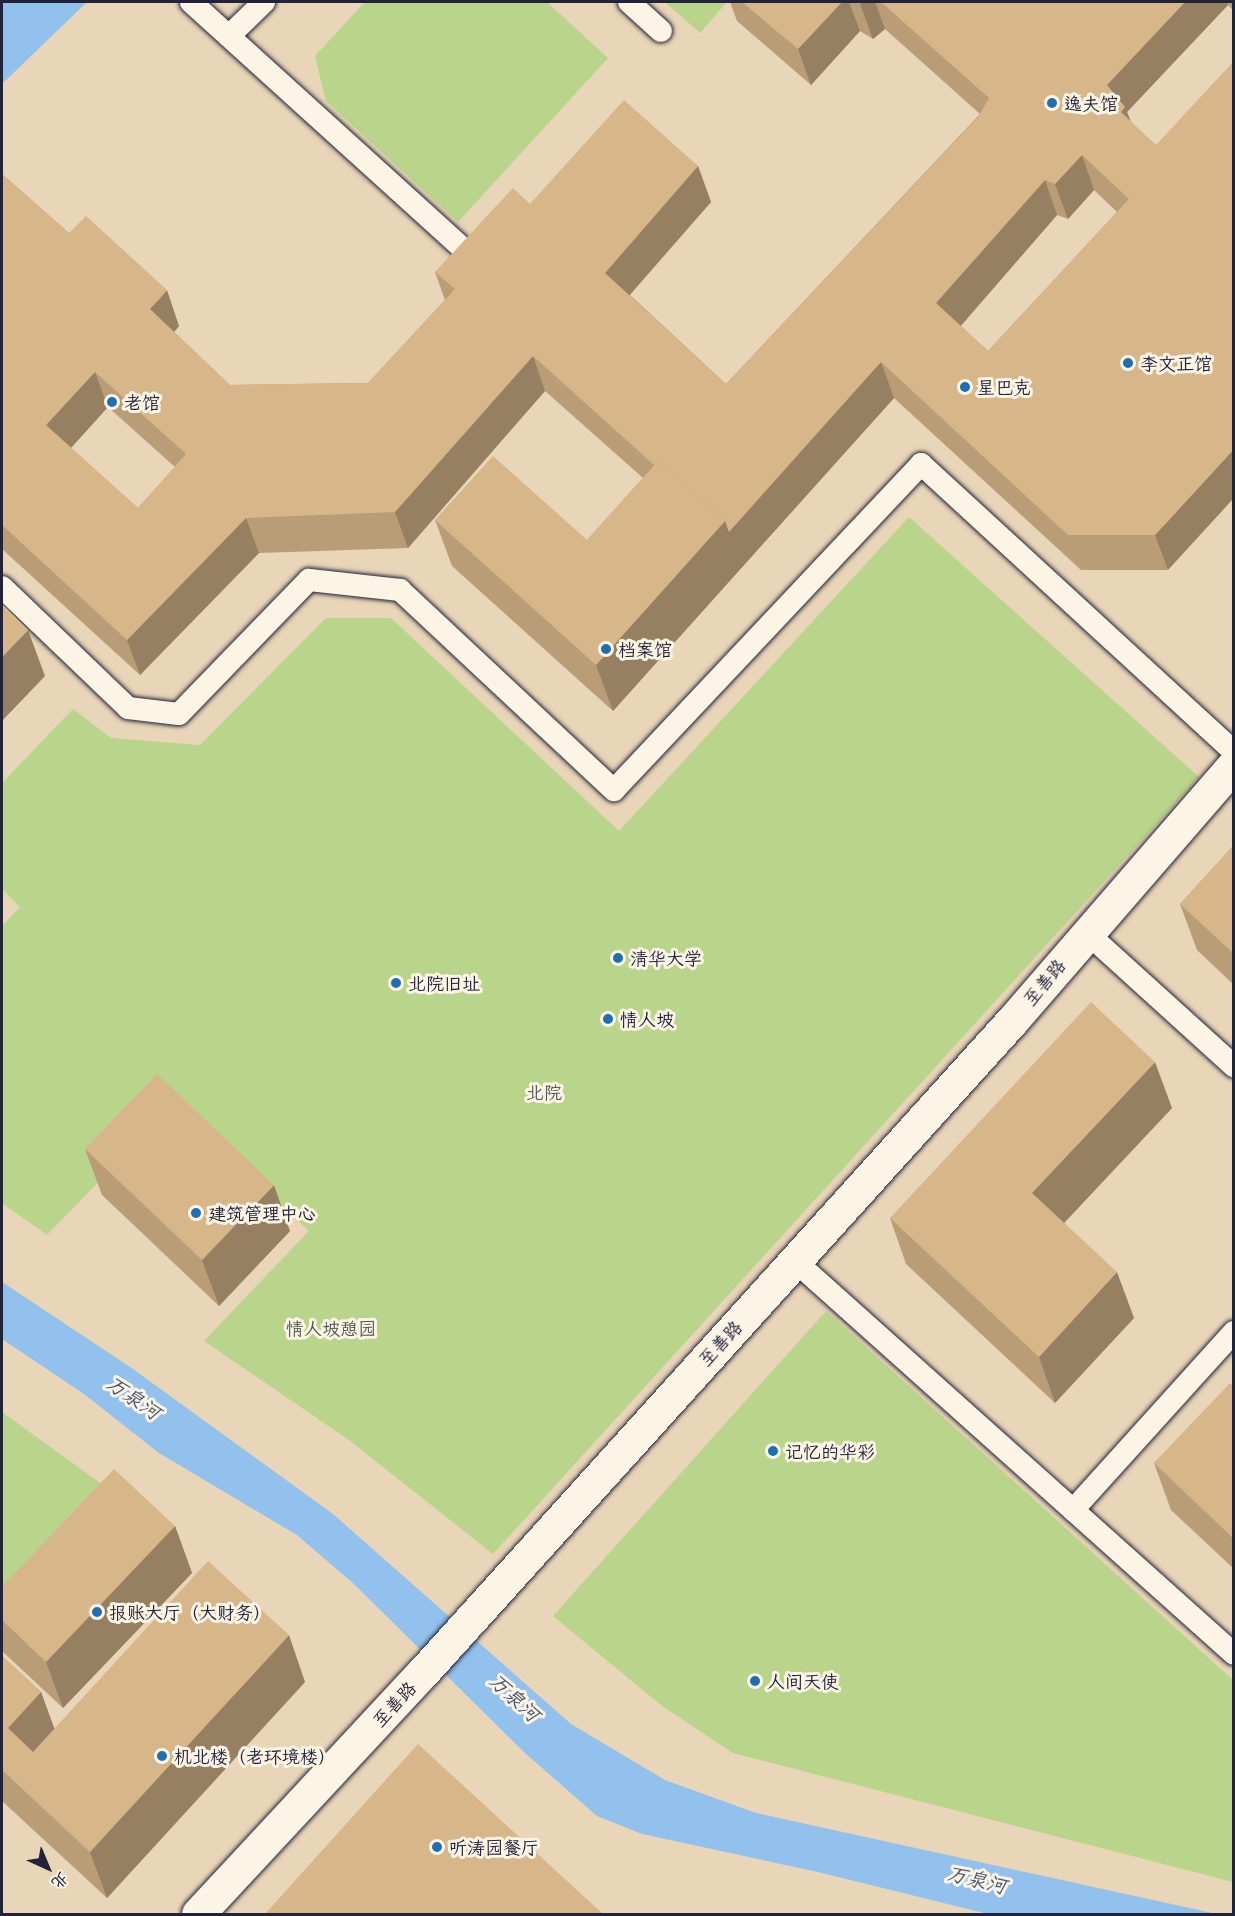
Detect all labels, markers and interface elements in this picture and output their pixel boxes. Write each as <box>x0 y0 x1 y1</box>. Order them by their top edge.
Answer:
place label: 逸夫馆 <box>1064 92 1118 114</box>
marker: 逸夫馆 <box>1045 96 1059 110</box>
place label: 李文正馆 <box>1140 352 1212 374</box>
marker: 李文正馆 <box>1121 356 1135 370</box>
place label: 星巴克 <box>977 376 1031 398</box>
marker: 星巴克 <box>958 380 972 394</box>
place label: 老馆 <box>124 391 160 413</box>
marker: 老馆 <box>105 395 119 409</box>
place label: 档案馆 <box>618 638 672 660</box>
marker: 档案馆 <box>599 642 613 656</box>
place label: 清华大学 <box>630 947 702 969</box>
marker: 清华大学 <box>611 951 625 965</box>
street label: 至善路 <box>1018 954 1070 1010</box>
place label: 北院旧址 <box>408 972 480 994</box>
marker: 北院旧址 <box>389 976 403 990</box>
place label: 情人坡 <box>620 1008 674 1030</box>
marker: 情人坡 <box>601 1012 615 1026</box>
park label: 北院 <box>526 1081 562 1103</box>
place label: 建筑管理中心 <box>208 1202 316 1224</box>
marker: 建筑管理中心 <box>189 1206 203 1220</box>
street label: 至善路 <box>694 1316 746 1370</box>
park label: 情人坡憩园 <box>286 1317 376 1339</box>
water label: 万泉河 <box>103 1370 165 1424</box>
place label: 记忆的华彩 <box>785 1440 875 1462</box>
marker: 记忆的华彩 <box>766 1444 780 1458</box>
place label: 报账大厅（大财务） <box>109 1601 271 1623</box>
marker: 报账大厅（大财务） <box>90 1605 104 1619</box>
water label: 万泉河 <box>485 1668 545 1726</box>
place label: 人间天使 <box>767 1670 839 1692</box>
marker: 人间天使 <box>748 1674 762 1688</box>
street label: 至善路 <box>368 1677 420 1731</box>
place label: 机北楼（老环境楼） <box>174 1745 336 1767</box>
marker: 机北楼（老环境楼） <box>155 1749 169 1763</box>
place label: 听涛园餐厅 <box>449 1836 539 1858</box>
north arrow <box>18 1838 78 1898</box>
marker: 听涛园餐厅 <box>430 1840 444 1854</box>
water label: 万泉河 <box>945 1860 1009 1898</box>
text: 北 <box>48 1868 74 1894</box>

